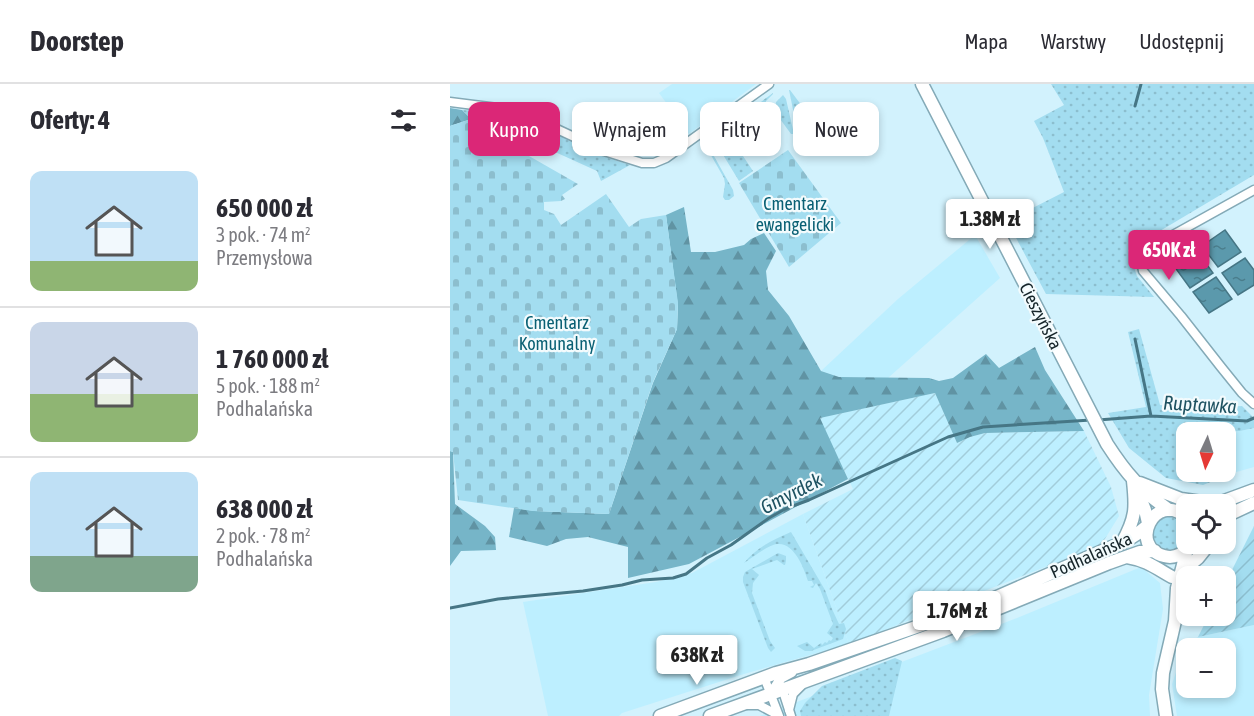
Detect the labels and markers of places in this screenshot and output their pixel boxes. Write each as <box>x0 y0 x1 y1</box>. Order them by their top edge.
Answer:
pin: 1.38M zł <box>928 199 1052 250</box>
pin: 650K zł <box>1114 230 1224 281</box>
pin: 1.76M zł <box>895 591 1019 642</box>
pin: 638K zł <box>642 635 752 686</box>

